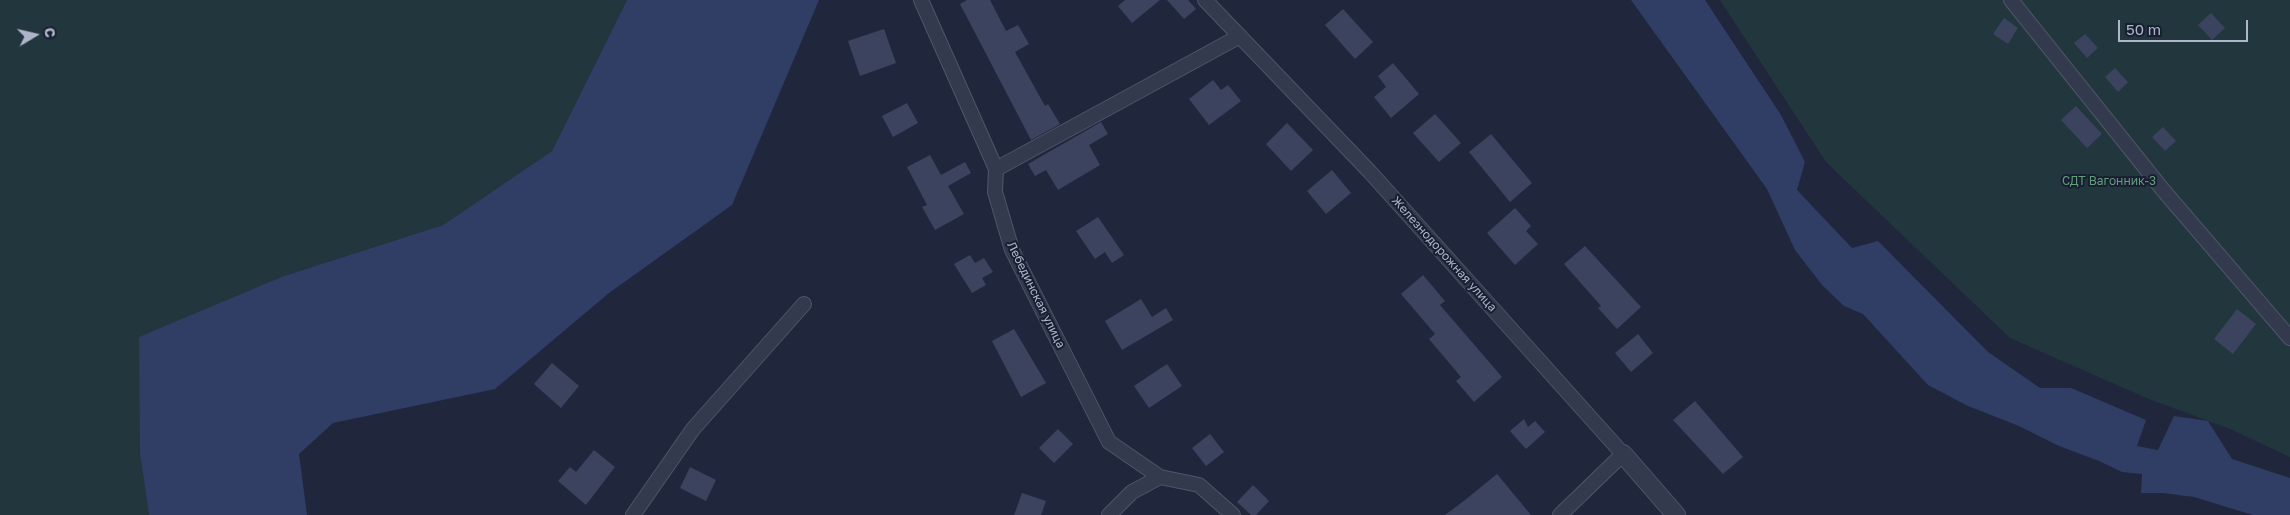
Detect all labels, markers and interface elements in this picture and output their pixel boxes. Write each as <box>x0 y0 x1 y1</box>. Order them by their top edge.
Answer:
north arrow <box>10 10 60 60</box>
scale bar <box>2120 10 2250 42</box>
text: 50 m <box>2126 20 2161 38</box>
text: С <box>41 26 59 39</box>
park label: СДТ Вагонник-3 <box>2062 174 2156 188</box>
street label: Железнодорожная улица <box>1388 193 1500 315</box>
street label: Лебединская улица <box>1004 239 1068 351</box>

